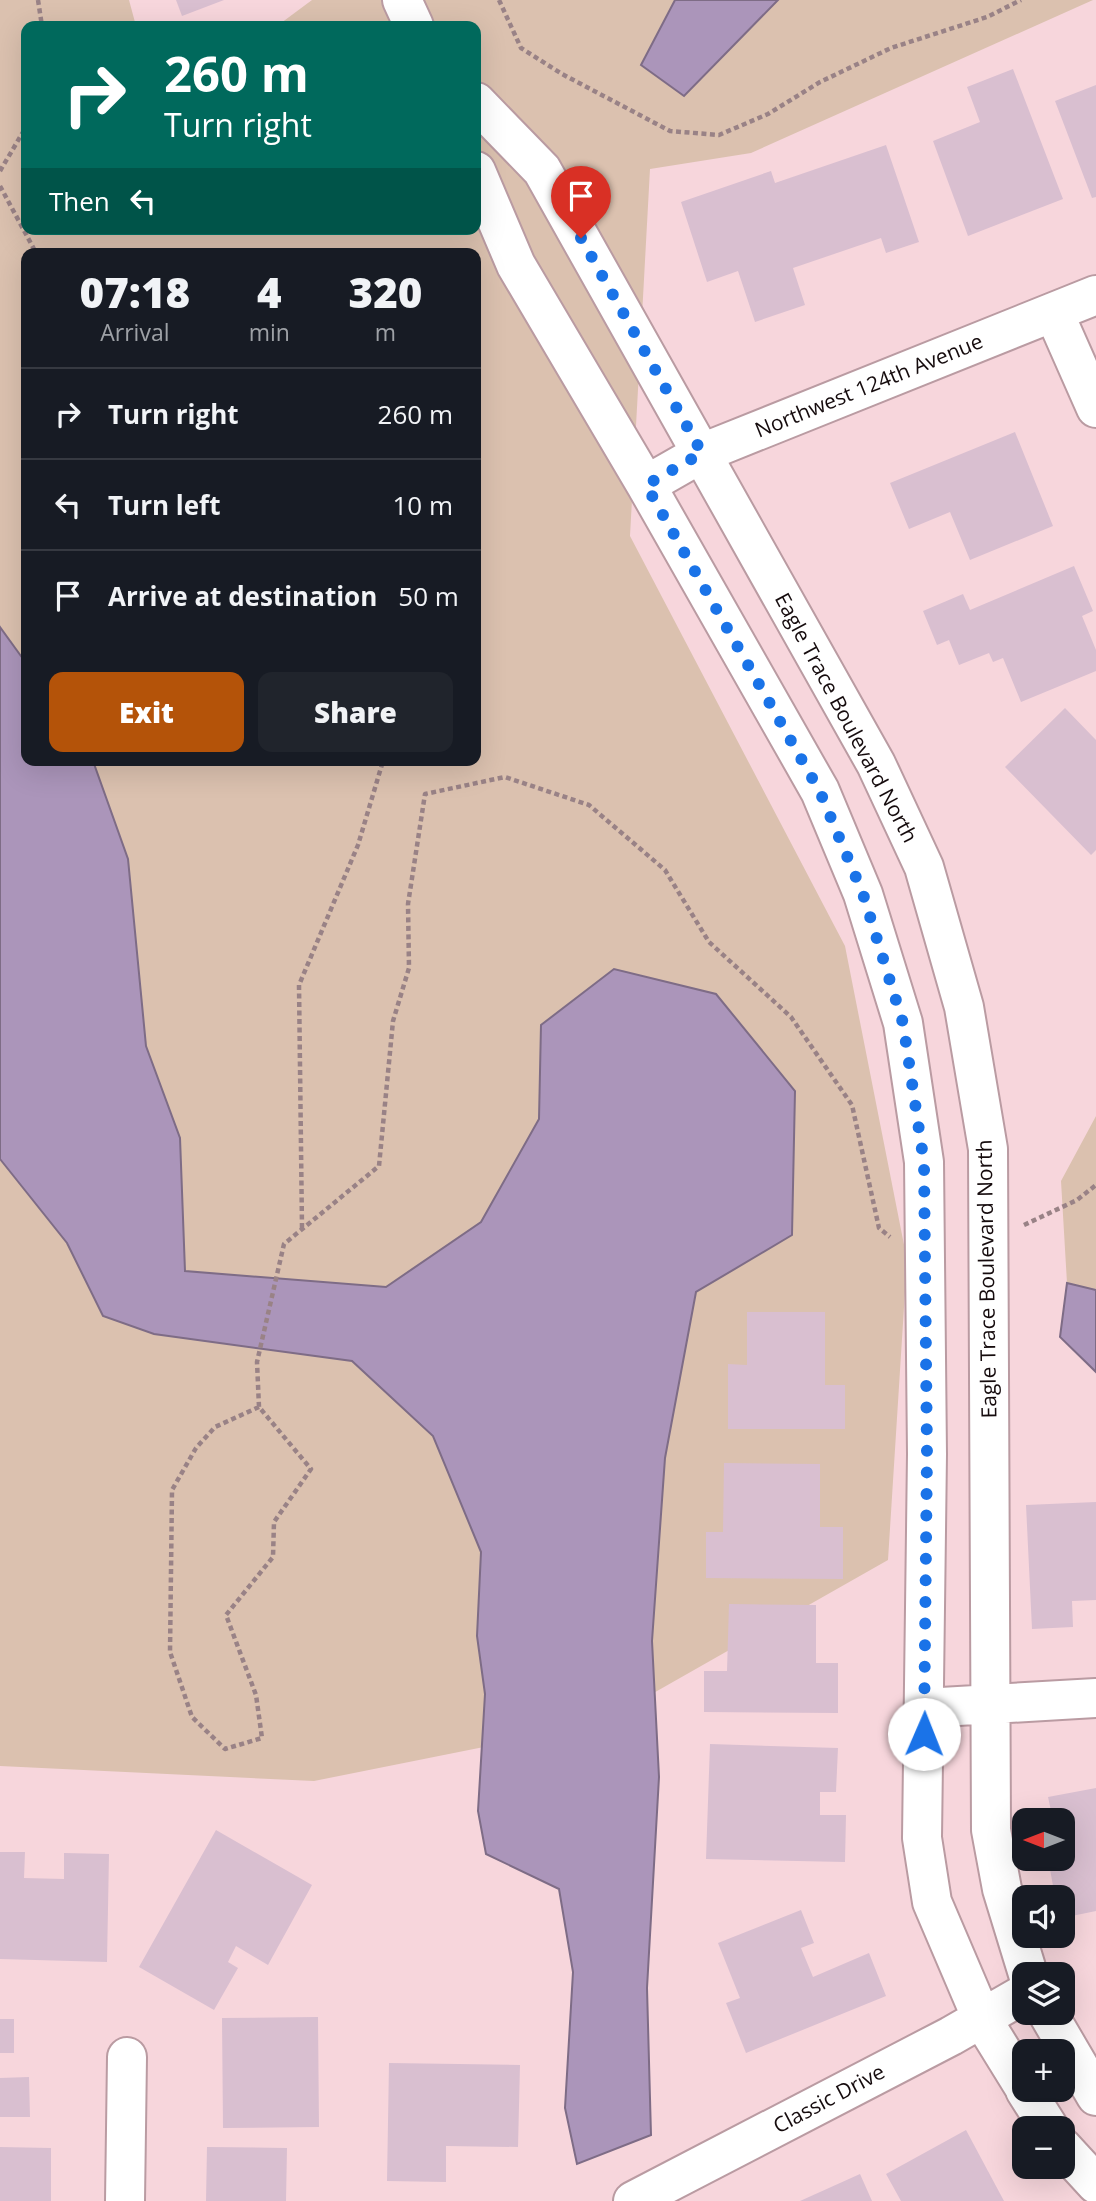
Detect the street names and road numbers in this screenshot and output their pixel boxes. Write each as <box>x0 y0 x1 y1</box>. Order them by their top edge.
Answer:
street label: Northwest 124th Avenue <box>751 327 987 444</box>
street label: Eagle Trace Boulevard North <box>769 588 925 847</box>
street label: Eagle Trace Boulevard North <box>970 1139 1002 1419</box>
street label: Classic Drive <box>768 2057 889 2139</box>

